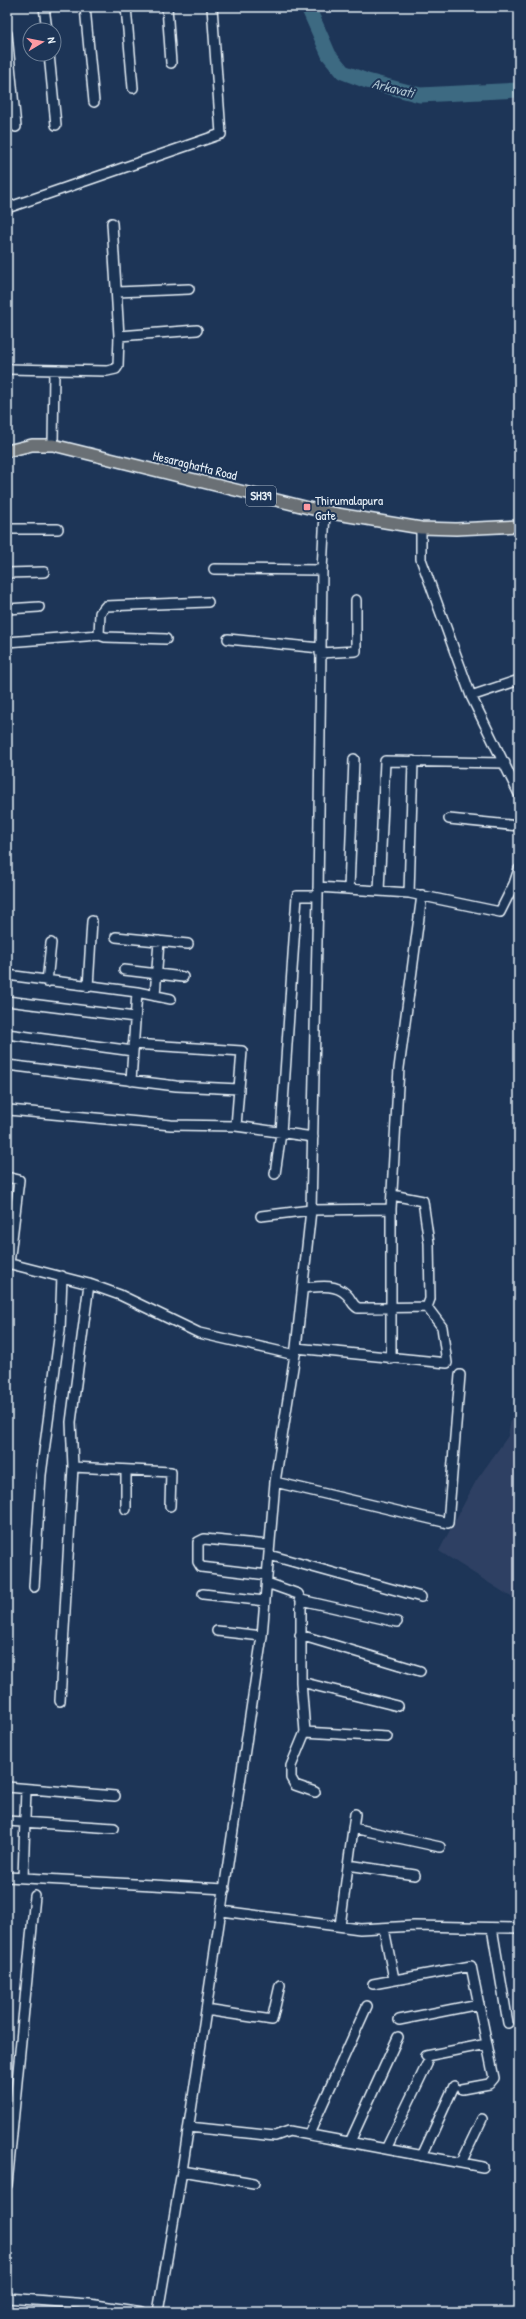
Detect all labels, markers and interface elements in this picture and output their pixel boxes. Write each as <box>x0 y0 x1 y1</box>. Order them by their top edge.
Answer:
north arrow <box>22 22 62 62</box>
text: N <box>44 36 59 45</box>
water label: Arkavati <box>370 73 418 102</box>
street label: Hesaraghatta Road <box>151 446 239 484</box>
road number: SH39 <box>246 486 276 506</box>
place label: Thirumalapura Gate <box>315 491 383 524</box>
marker: Thirumalapura Gate <box>302 502 312 512</box>

